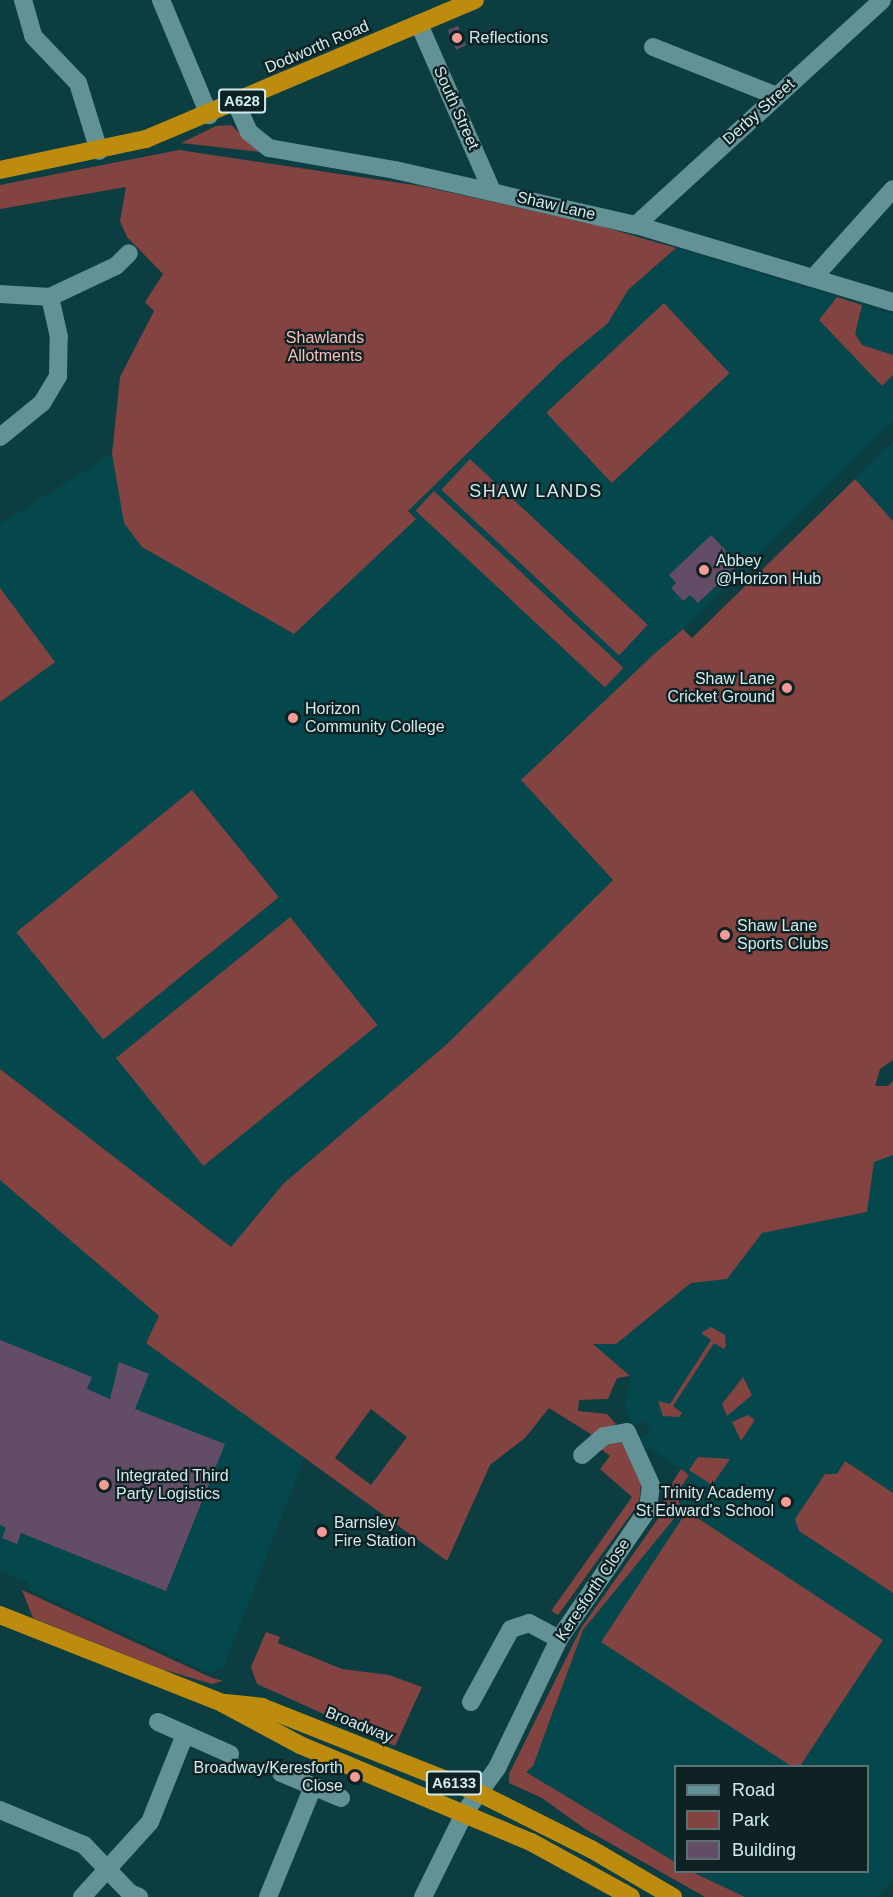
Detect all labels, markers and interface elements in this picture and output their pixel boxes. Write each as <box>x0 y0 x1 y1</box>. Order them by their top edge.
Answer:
street label: Dodworth Road <box>262 16 372 78</box>
place label: Reflections <box>469 28 548 48</box>
marker: Reflections <box>450 31 464 45</box>
street label: South Street <box>429 63 483 153</box>
street label: Derby Street <box>719 75 799 149</box>
road number: A628 <box>218 89 266 113</box>
street label: Shaw Lane <box>515 188 597 224</box>
park label: Shawlands Allotments <box>286 328 364 366</box>
district label: SHAW LANDS <box>469 480 603 502</box>
place label: Abbey @Horizon Hub <box>716 551 821 589</box>
marker: Abbey @Horizon Hub <box>697 563 711 577</box>
place label: Shaw Lane Cricket Ground <box>667 669 775 707</box>
marker: Shaw Lane Cricket Ground <box>780 681 794 695</box>
place label: Horizon Community College <box>305 699 445 737</box>
marker: Horizon Community College <box>286 711 300 725</box>
place label: Shaw Lane Sports Clubs <box>737 916 829 954</box>
marker: Shaw Lane Sports Clubs <box>718 928 732 942</box>
place label: Integrated Third Party Logistics <box>116 1466 229 1504</box>
marker: Integrated Third Party Logistics <box>97 1478 111 1492</box>
place label: Trinity Academy St Edward's School <box>636 1483 774 1521</box>
marker: Trinity Academy St Edward's School <box>779 1495 793 1509</box>
place label: Barnsley Fire Station <box>334 1513 416 1551</box>
marker: Barnsley Fire Station <box>315 1525 329 1539</box>
street label: Keresforth Close <box>552 1535 634 1645</box>
street label: Broadway <box>322 1703 396 1747</box>
place label: Broadway/Keresforth Close <box>194 1758 343 1796</box>
legend <box>674 1765 869 1873</box>
marker: Broadway/Keresforth Close <box>348 1770 362 1784</box>
road number: A6133 <box>426 1771 482 1795</box>
text: Road <box>732 1780 775 1800</box>
text: Park <box>732 1810 769 1830</box>
text: Building <box>732 1840 796 1860</box>

